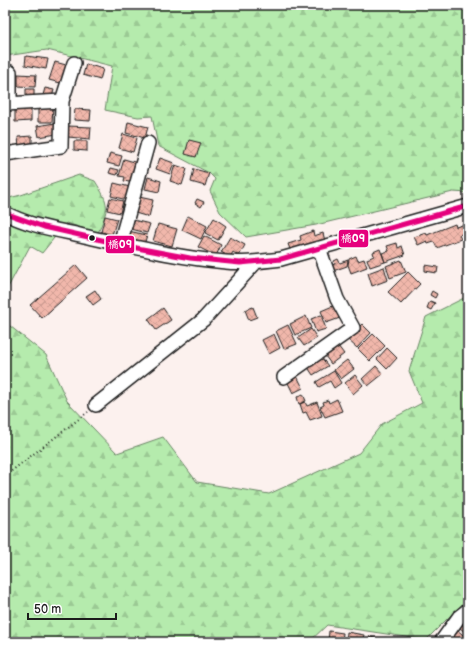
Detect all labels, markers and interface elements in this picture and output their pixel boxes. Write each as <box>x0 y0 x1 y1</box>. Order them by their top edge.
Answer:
line badge: 橋09 <box>338 229 369 248</box>
text: 橋09 <box>341 232 365 245</box>
unlabelled marker <box>87 233 97 243</box>
line badge: 橋09 <box>105 235 135 254</box>
text: 橋09 <box>108 238 132 251</box>
scale bar <box>28 595 116 621</box>
text: 50 m <box>34 602 61 617</box>

